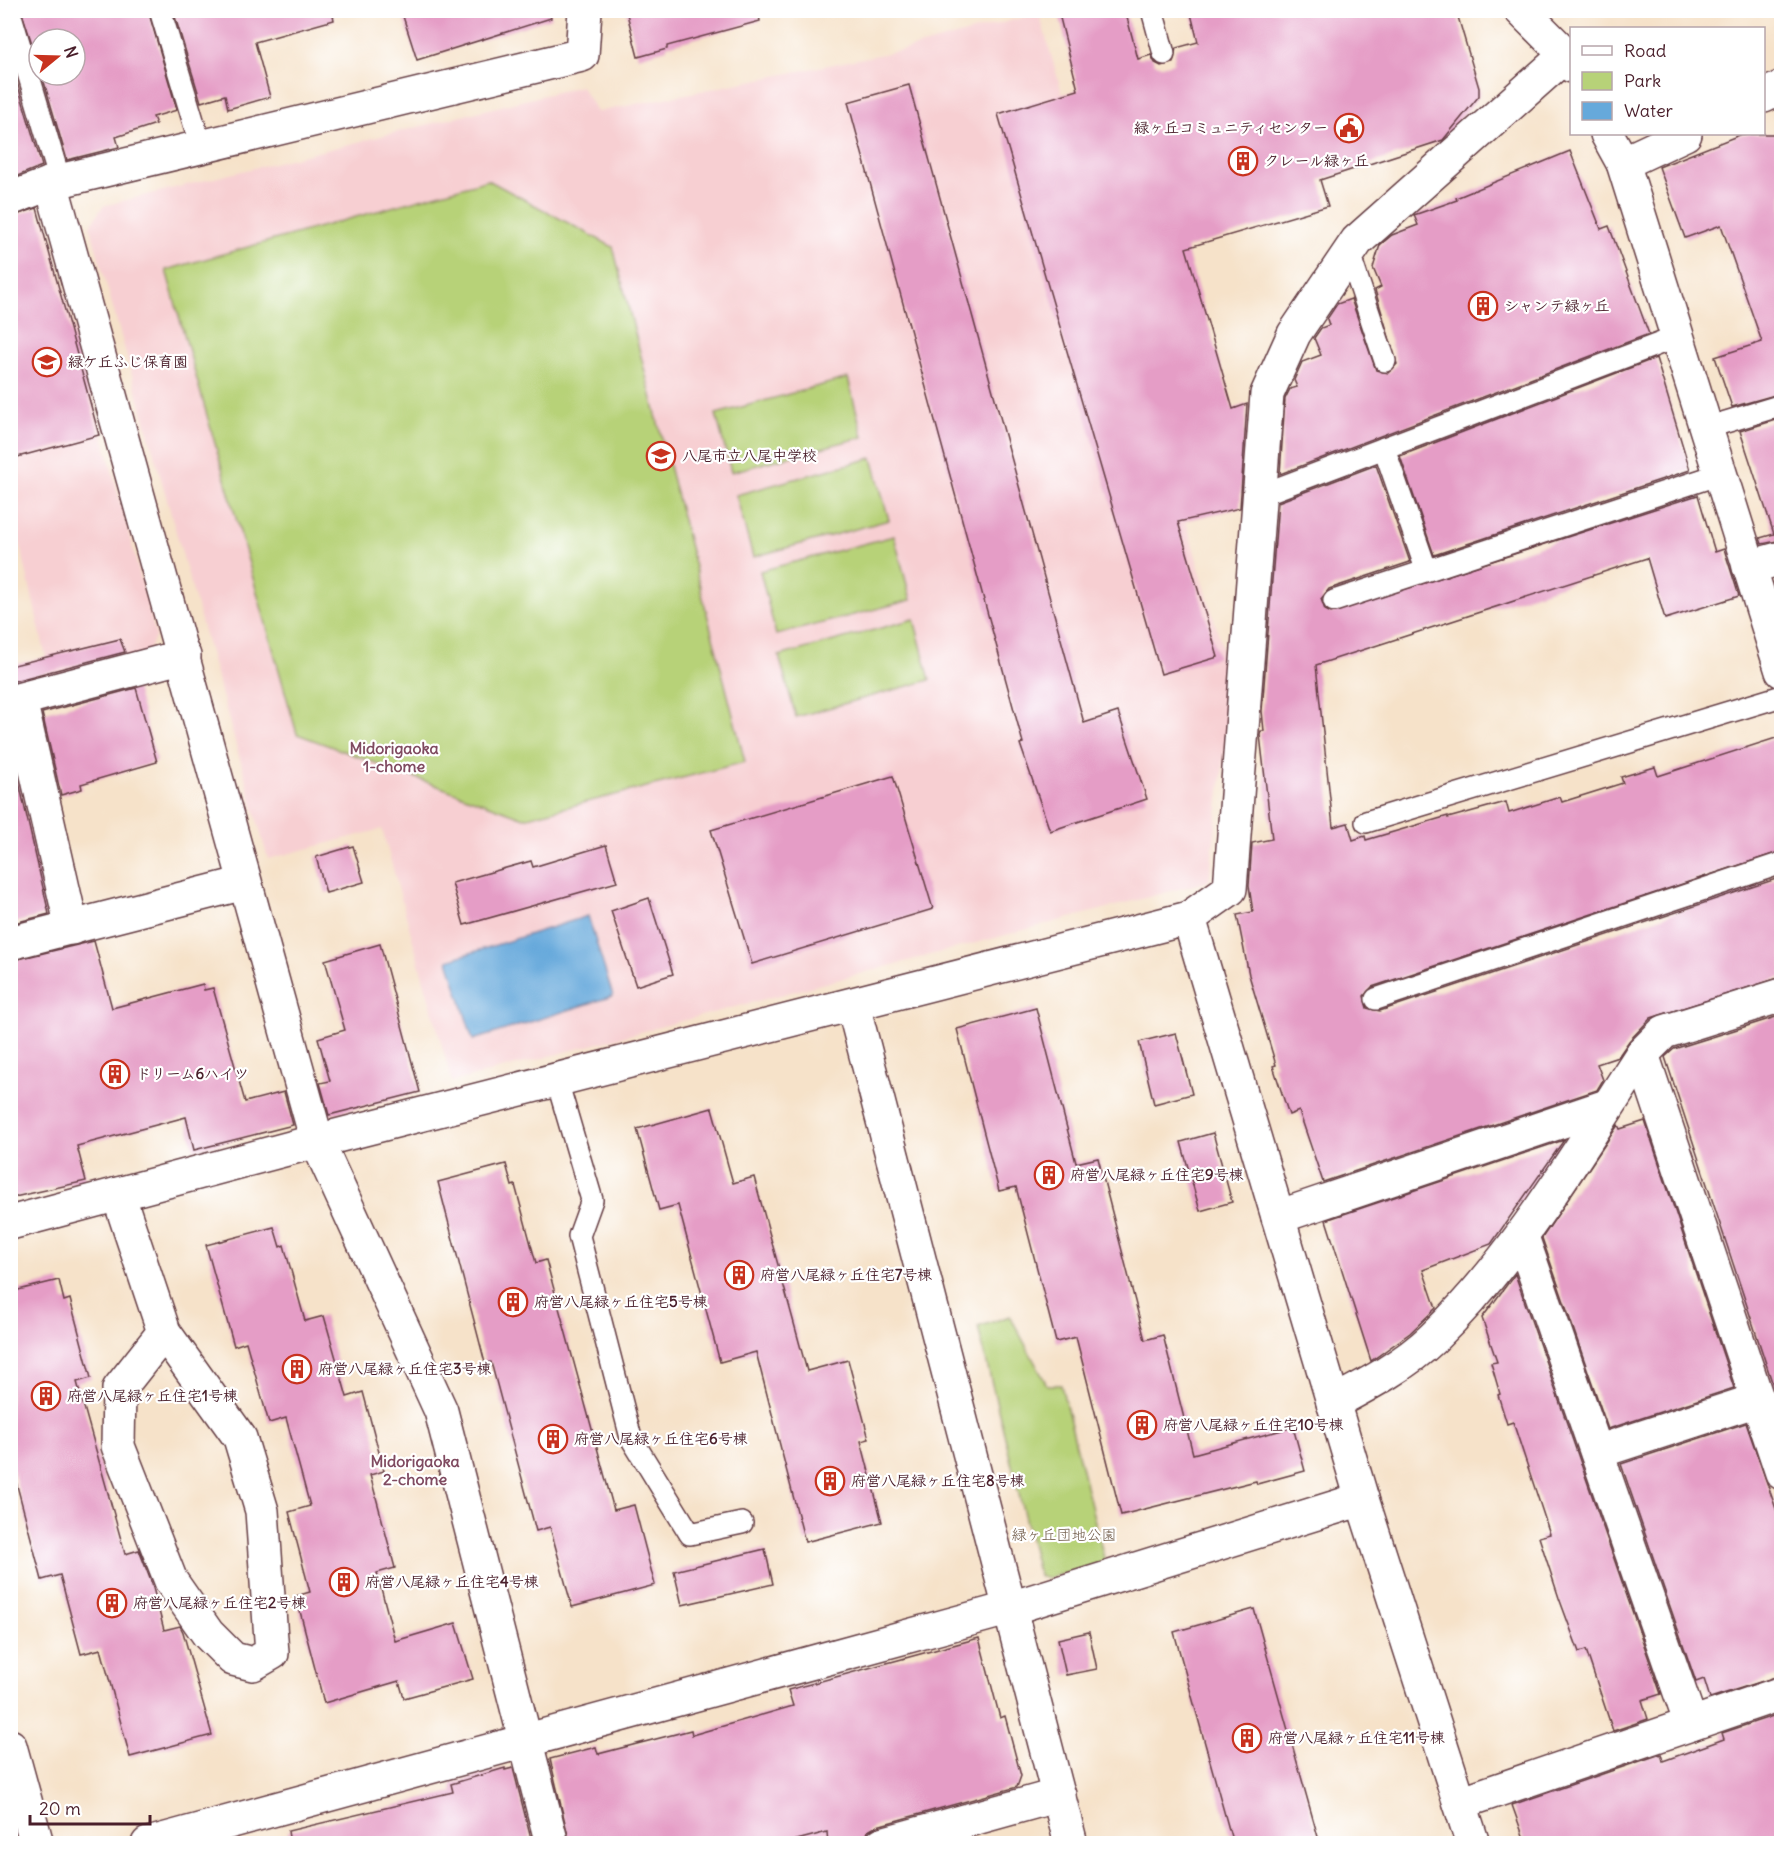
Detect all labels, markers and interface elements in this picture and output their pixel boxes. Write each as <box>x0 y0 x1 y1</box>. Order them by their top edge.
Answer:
north arrow <box>27 27 87 87</box>
legend <box>1570 27 1765 135</box>
text: Road <box>1624 39 1667 62</box>
text: N <box>60 44 82 61</box>
text: Park <box>1624 69 1661 92</box>
text: Water <box>1624 99 1674 122</box>
public building icon: 緑ヶ丘コミュニティセンター <box>1333 112 1365 144</box>
place label: 緑ヶ丘コミュニティセンター <box>1134 118 1328 137</box>
building icon: クレール緑ヶ丘 <box>1227 145 1259 177</box>
place label: クレール緑ヶ丘 <box>1264 151 1369 170</box>
building icon: シャンテ緑ヶ丘 <box>1467 290 1499 322</box>
place label: シャンテ緑ヶ丘 <box>1504 296 1610 315</box>
school or university icon: 緑ケ丘ふじ保育園 <box>31 346 63 378</box>
place label: 緑ケ丘ふじ保育園 <box>68 352 188 371</box>
school or university icon: 八尾市立八尾中学校 <box>645 440 677 472</box>
place label: 八尾市立八尾中学校 <box>682 446 817 465</box>
district label: Midorigaoka 1-chome <box>349 738 439 776</box>
building icon: ドリーム6ハイツ <box>99 1058 131 1090</box>
place label: ドリーム6ハイツ <box>136 1064 249 1083</box>
building icon: 府営八尾緑ヶ丘住宅9号棟 <box>1033 1159 1065 1191</box>
place label: 府営八尾緑ヶ丘住宅9号棟 <box>1070 1165 1244 1184</box>
building icon: 府営八尾緑ヶ丘住宅7号棟 <box>723 1259 755 1291</box>
place label: 府営八尾緑ヶ丘住宅7号棟 <box>760 1265 932 1284</box>
building icon: 府営八尾緑ヶ丘住宅5号棟 <box>497 1286 529 1318</box>
place label: 府営八尾緑ヶ丘住宅5号棟 <box>534 1292 708 1311</box>
building icon: 府営八尾緑ヶ丘住宅3号棟 <box>281 1353 313 1385</box>
place label: 府営八尾緑ヶ丘住宅3号棟 <box>318 1359 492 1378</box>
building icon: 府営八尾緑ヶ丘住宅1号棟 <box>30 1380 62 1412</box>
place label: 府営八尾緑ヶ丘住宅1号棟 <box>67 1386 238 1405</box>
building icon: 府営八尾緑ヶ丘住宅10号棟 <box>1126 1409 1158 1441</box>
place label: 府営八尾緑ヶ丘住宅10号棟 <box>1163 1415 1344 1434</box>
building icon: 府営八尾緑ヶ丘住宅6号棟 <box>537 1423 569 1455</box>
place label: 府営八尾緑ヶ丘住宅6号棟 <box>574 1429 748 1448</box>
district label: Midorigaoka 2-chome <box>370 1451 460 1489</box>
building icon: 府営八尾緑ヶ丘住宅8号棟 <box>814 1465 846 1497</box>
place label: 府営八尾緑ヶ丘住宅8号棟 <box>851 1471 1025 1490</box>
park label: 緑ヶ丘団地公園 <box>1011 1525 1117 1544</box>
building icon: 府営八尾緑ヶ丘住宅4号棟 <box>328 1566 360 1598</box>
place label: 府営八尾緑ヶ丘住宅4号棟 <box>365 1572 539 1591</box>
building icon: 府営八尾緑ヶ丘住宅2号棟 <box>96 1587 128 1619</box>
place label: 府営八尾緑ヶ丘住宅2号棟 <box>133 1593 306 1612</box>
building icon: 府営八尾緑ヶ丘住宅11号棟 <box>1231 1722 1263 1754</box>
place label: 府営八尾緑ヶ丘住宅11号棟 <box>1268 1728 1445 1747</box>
scale bar <box>30 1788 150 1826</box>
text: 20 m <box>39 1797 81 1820</box>

